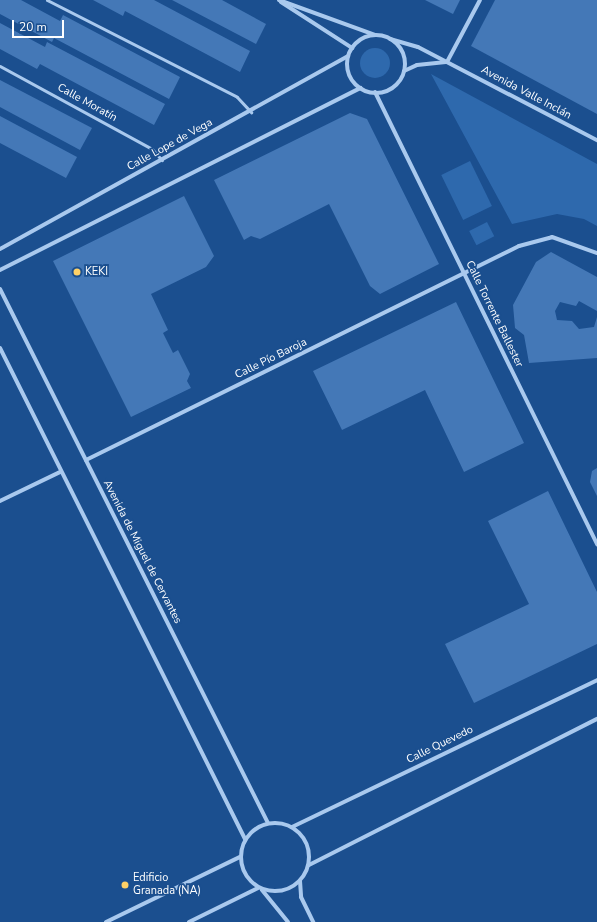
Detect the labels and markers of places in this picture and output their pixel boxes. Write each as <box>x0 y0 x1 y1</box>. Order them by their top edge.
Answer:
place label: KEKI <box>85 265 108 279</box>
marker: KEKI <box>72 267 82 277</box>
place label: Edificio Granada (NA) <box>133 872 201 898</box>
marker: Edificio Granada (NA) <box>120 880 130 890</box>

